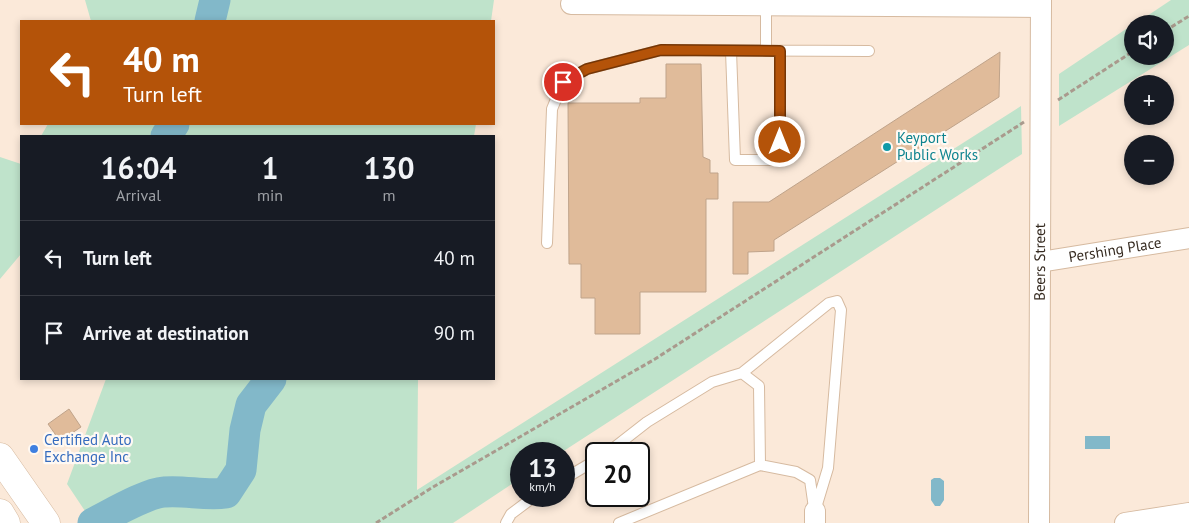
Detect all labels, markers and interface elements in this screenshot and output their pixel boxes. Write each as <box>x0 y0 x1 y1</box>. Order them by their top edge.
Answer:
map controls <box>1124 15 1174 185</box>
button: sound <box>1124 15 1174 65</box>
text: 40 m <box>123 36 200 82</box>
icon: left <box>40 40 105 105</box>
pin <box>542 61 584 103</box>
icon: arrive <box>549 68 577 96</box>
button: + <box>1124 75 1174 125</box>
text: Turn left <box>123 80 202 108</box>
position arrow <box>753 115 805 167</box>
place label: Keyport Public Works <box>897 128 978 164</box>
button: − <box>1124 135 1174 185</box>
marker: Keyport Public Works <box>881 141 893 153</box>
text: 16:04 <box>100 148 177 187</box>
text: 1 <box>262 148 279 187</box>
text: 130 <box>363 148 415 187</box>
text: Arrival <box>116 185 161 205</box>
text: min <box>257 185 283 205</box>
text: m <box>383 185 396 205</box>
street label: Beers Street <box>1030 223 1049 301</box>
street label: Pershing Place <box>1067 233 1163 266</box>
icon: left <box>40 244 68 272</box>
text: Turn left <box>83 246 152 270</box>
text: 40 m <box>434 246 475 270</box>
icon: arrive <box>40 319 68 347</box>
text: Arrive at destination <box>83 321 249 345</box>
text: 90 m <box>434 321 475 345</box>
place label: Certified Auto Exchange Inc <box>44 430 131 466</box>
speed limit sign: 20 <box>585 442 650 507</box>
marker: Certified Auto Exchange Inc <box>28 443 40 455</box>
text: 13 <box>528 452 557 484</box>
text: km/h <box>529 479 556 494</box>

